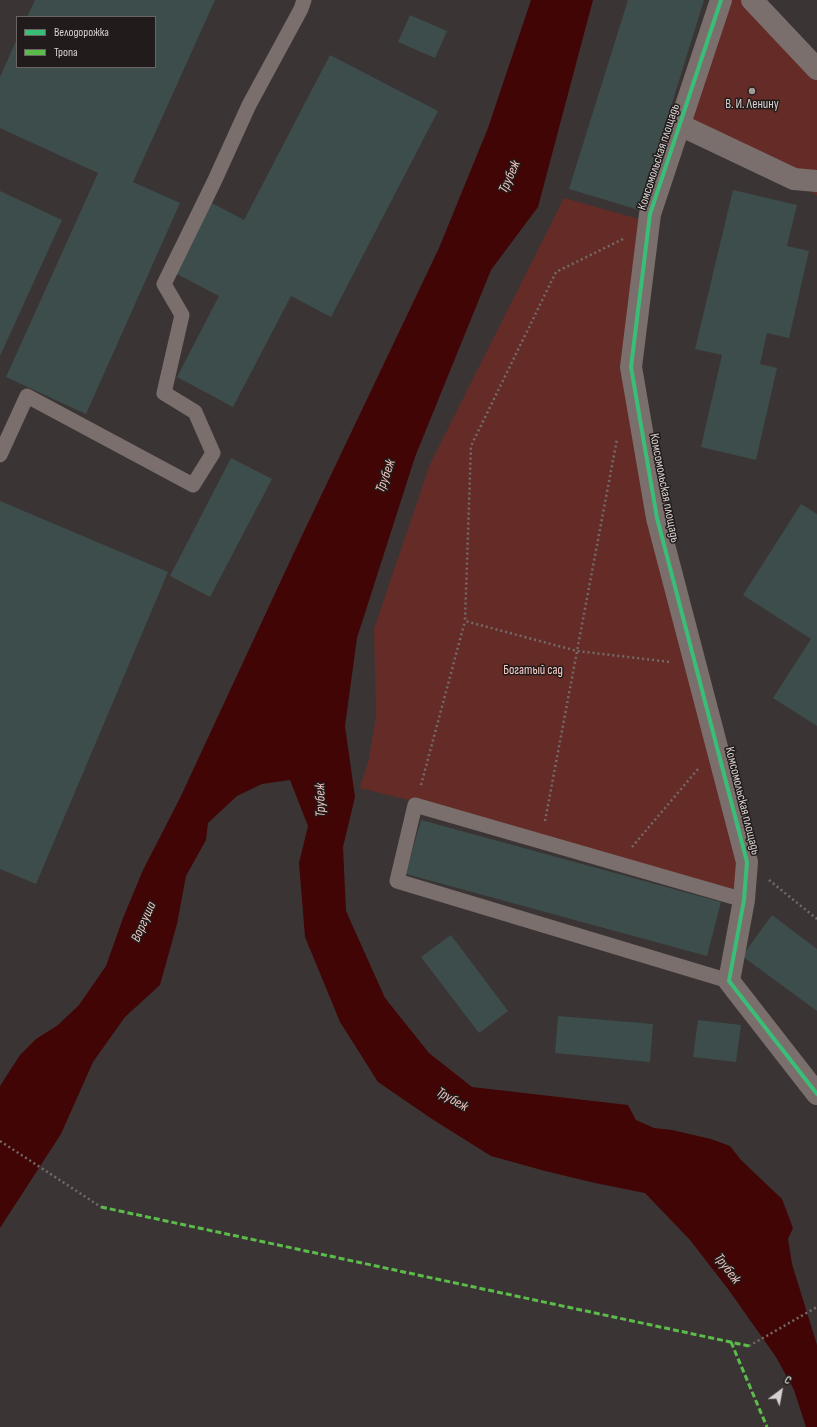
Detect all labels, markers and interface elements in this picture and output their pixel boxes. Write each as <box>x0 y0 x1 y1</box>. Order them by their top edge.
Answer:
legend <box>16 16 156 68</box>
text: Велодорожка <box>54 25 109 40</box>
text: Тропа <box>54 45 78 60</box>
marker: В. И. Ленину <box>747 86 757 96</box>
place label: В. И. Ленину <box>725 97 779 113</box>
street label: Комсомольская площадь <box>634 102 684 212</box>
water label: Трубеж <box>495 158 525 196</box>
street label: Комсомольская площадь <box>646 432 682 544</box>
water label: Трубеж <box>372 457 400 495</box>
park label: Богатый сад <box>503 663 563 679</box>
street label: Комсомольская площадь <box>721 745 763 857</box>
water label: Трубеж <box>312 783 330 817</box>
water label: Воргуша <box>128 899 160 945</box>
water label: Трубеж <box>433 1084 471 1116</box>
water label: Трубеж <box>710 1250 744 1288</box>
north arrow <box>761 1371 801 1411</box>
text: С <box>782 1373 793 1387</box>

